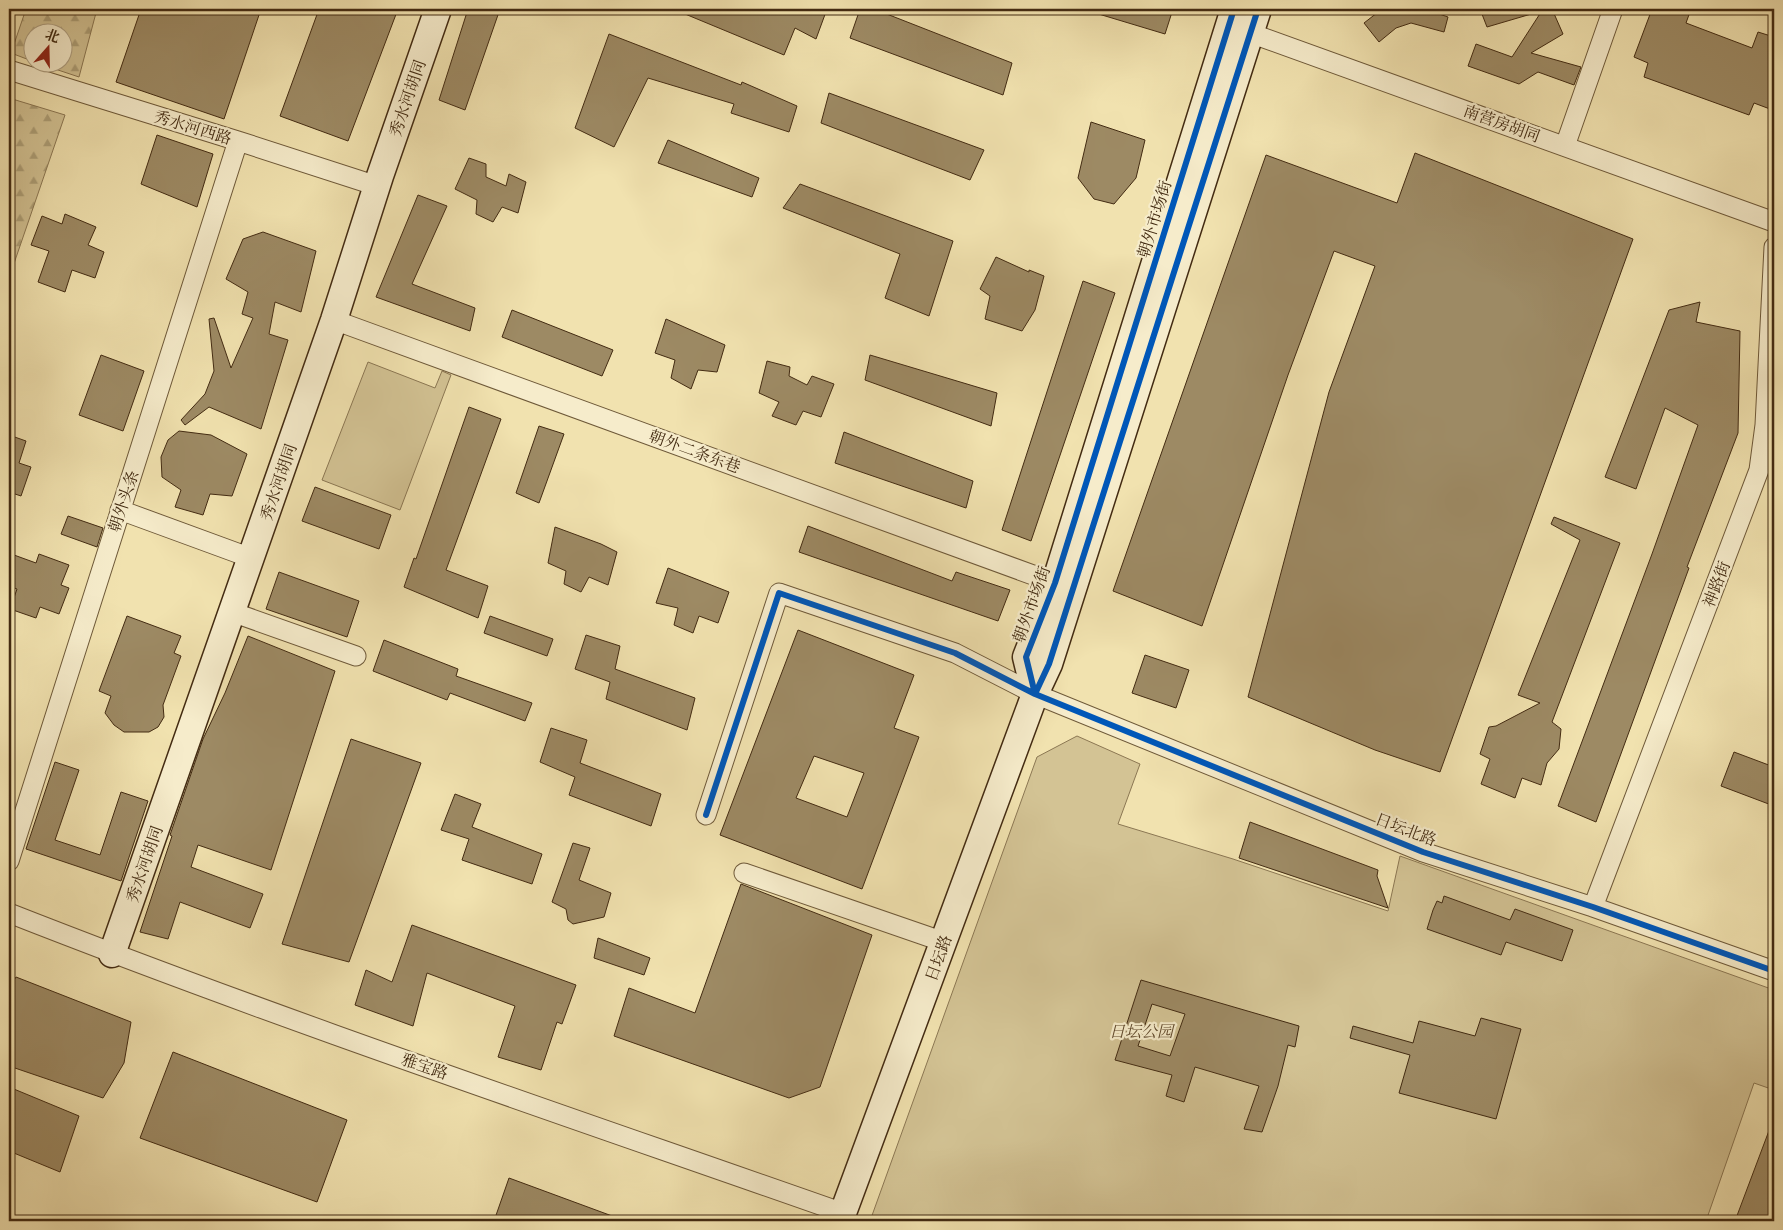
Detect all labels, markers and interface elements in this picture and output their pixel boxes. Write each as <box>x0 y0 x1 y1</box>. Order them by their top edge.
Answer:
north arrow <box>22 22 72 72</box>
text: 北 <box>42 26 62 48</box>
street label: 秀水河胡同 <box>385 57 430 139</box>
street label: 南营房胡同 <box>1461 101 1543 147</box>
street label: 秀水河西路 <box>152 107 234 149</box>
street label: 朝外市场街 <box>1134 178 1176 260</box>
street label: 朝外二条东巷 <box>646 426 743 478</box>
street label: 秀水河胡同 <box>256 441 301 523</box>
street label: 朝外头条 <box>105 468 143 535</box>
street label: 神路街 <box>1699 558 1735 610</box>
street label: 朝外市场街 <box>1009 563 1055 645</box>
street label: 日坛北路 <box>1372 809 1439 851</box>
street label: 秀水河胡同 <box>122 823 167 905</box>
street label: 日坛路 <box>921 932 957 984</box>
park label: 日坛公园 <box>1109 1022 1176 1042</box>
street label: 雅宝路 <box>399 1050 451 1084</box>

